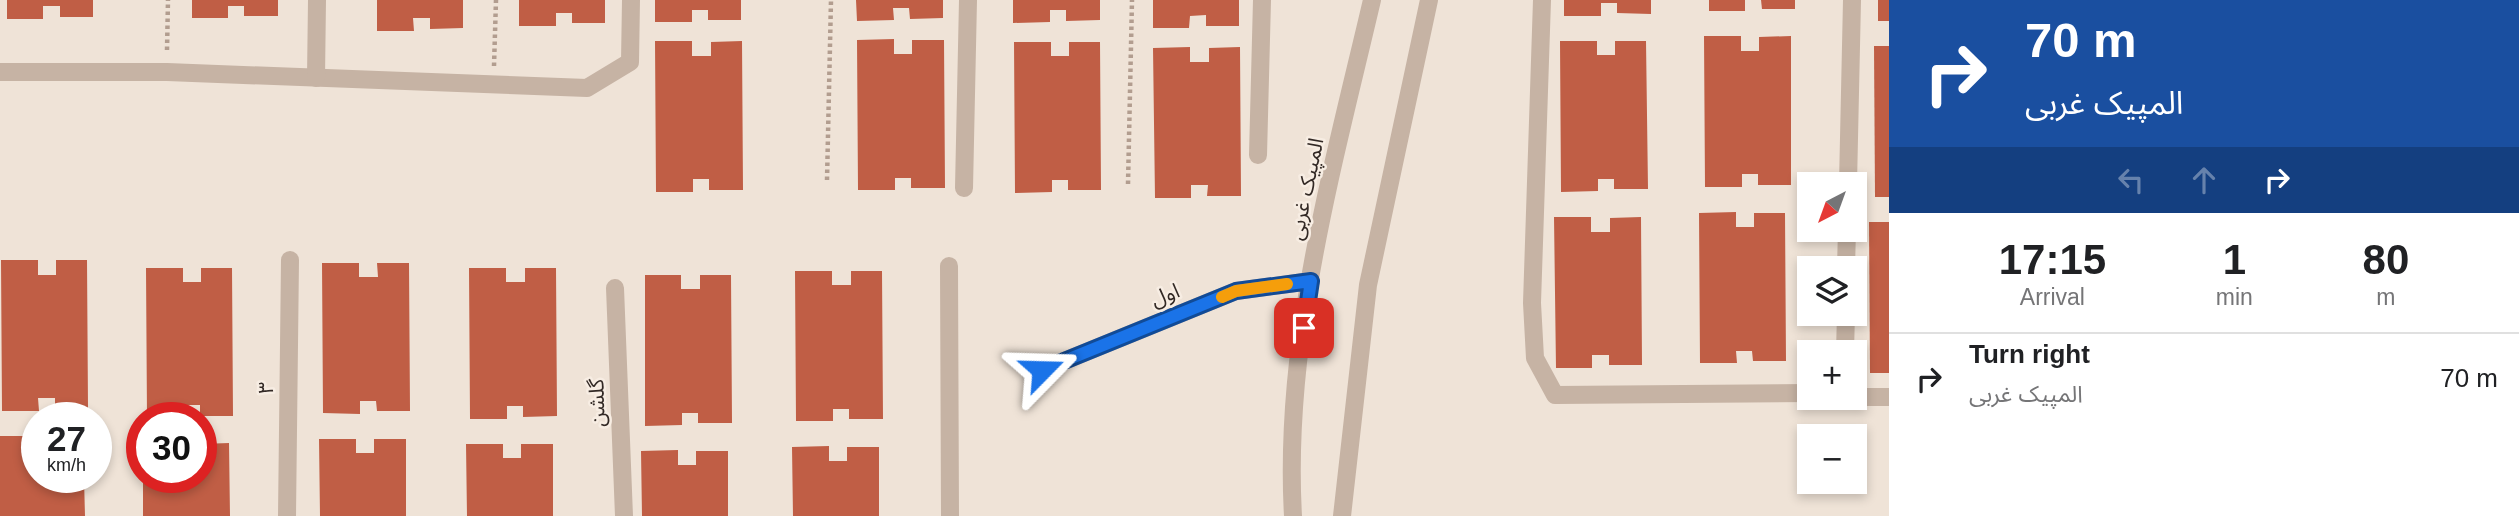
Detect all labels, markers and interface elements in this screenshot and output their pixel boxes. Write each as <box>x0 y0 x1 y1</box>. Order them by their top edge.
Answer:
text: 70 m <box>2025 13 2137 67</box>
icon: right <box>1910 28 2001 119</box>
text: المپیک غربی <box>2025 85 2183 121</box>
street label: المپیک غربی <box>1283 136 1330 243</box>
icon: left <box>2112 161 2150 199</box>
icon: ahead <box>2185 161 2223 199</box>
icon: right <box>2258 161 2296 199</box>
north arrow <box>1797 172 1867 242</box>
map controls <box>1797 172 1867 494</box>
text: 17:15 <box>1999 236 2106 283</box>
text: 1 <box>2223 236 2246 283</box>
text: 80 <box>2363 236 2409 283</box>
button: layers <box>1797 256 1867 326</box>
street label: اول <box>1147 278 1183 312</box>
text: Arrival <box>2020 284 2085 310</box>
text: min <box>2216 284 2253 310</box>
text: m <box>2376 284 2395 310</box>
pin <box>1274 298 1334 358</box>
icon: arrive <box>1285 309 1323 347</box>
position arrow <box>1005 333 1079 407</box>
text: Turn right <box>1969 339 2090 369</box>
button: + <box>1797 340 1867 410</box>
icon: right <box>1910 360 1948 398</box>
text: 70 m <box>2440 363 2498 393</box>
street label: گلشن <box>584 378 610 427</box>
text: المپیک غربی <box>1969 381 2083 407</box>
street label: ۳ <box>254 382 277 394</box>
speed limit sign: 30 <box>126 402 217 493</box>
text: 27 <box>47 419 86 458</box>
button: − <box>1797 424 1867 494</box>
text: km/h <box>47 455 86 475</box>

